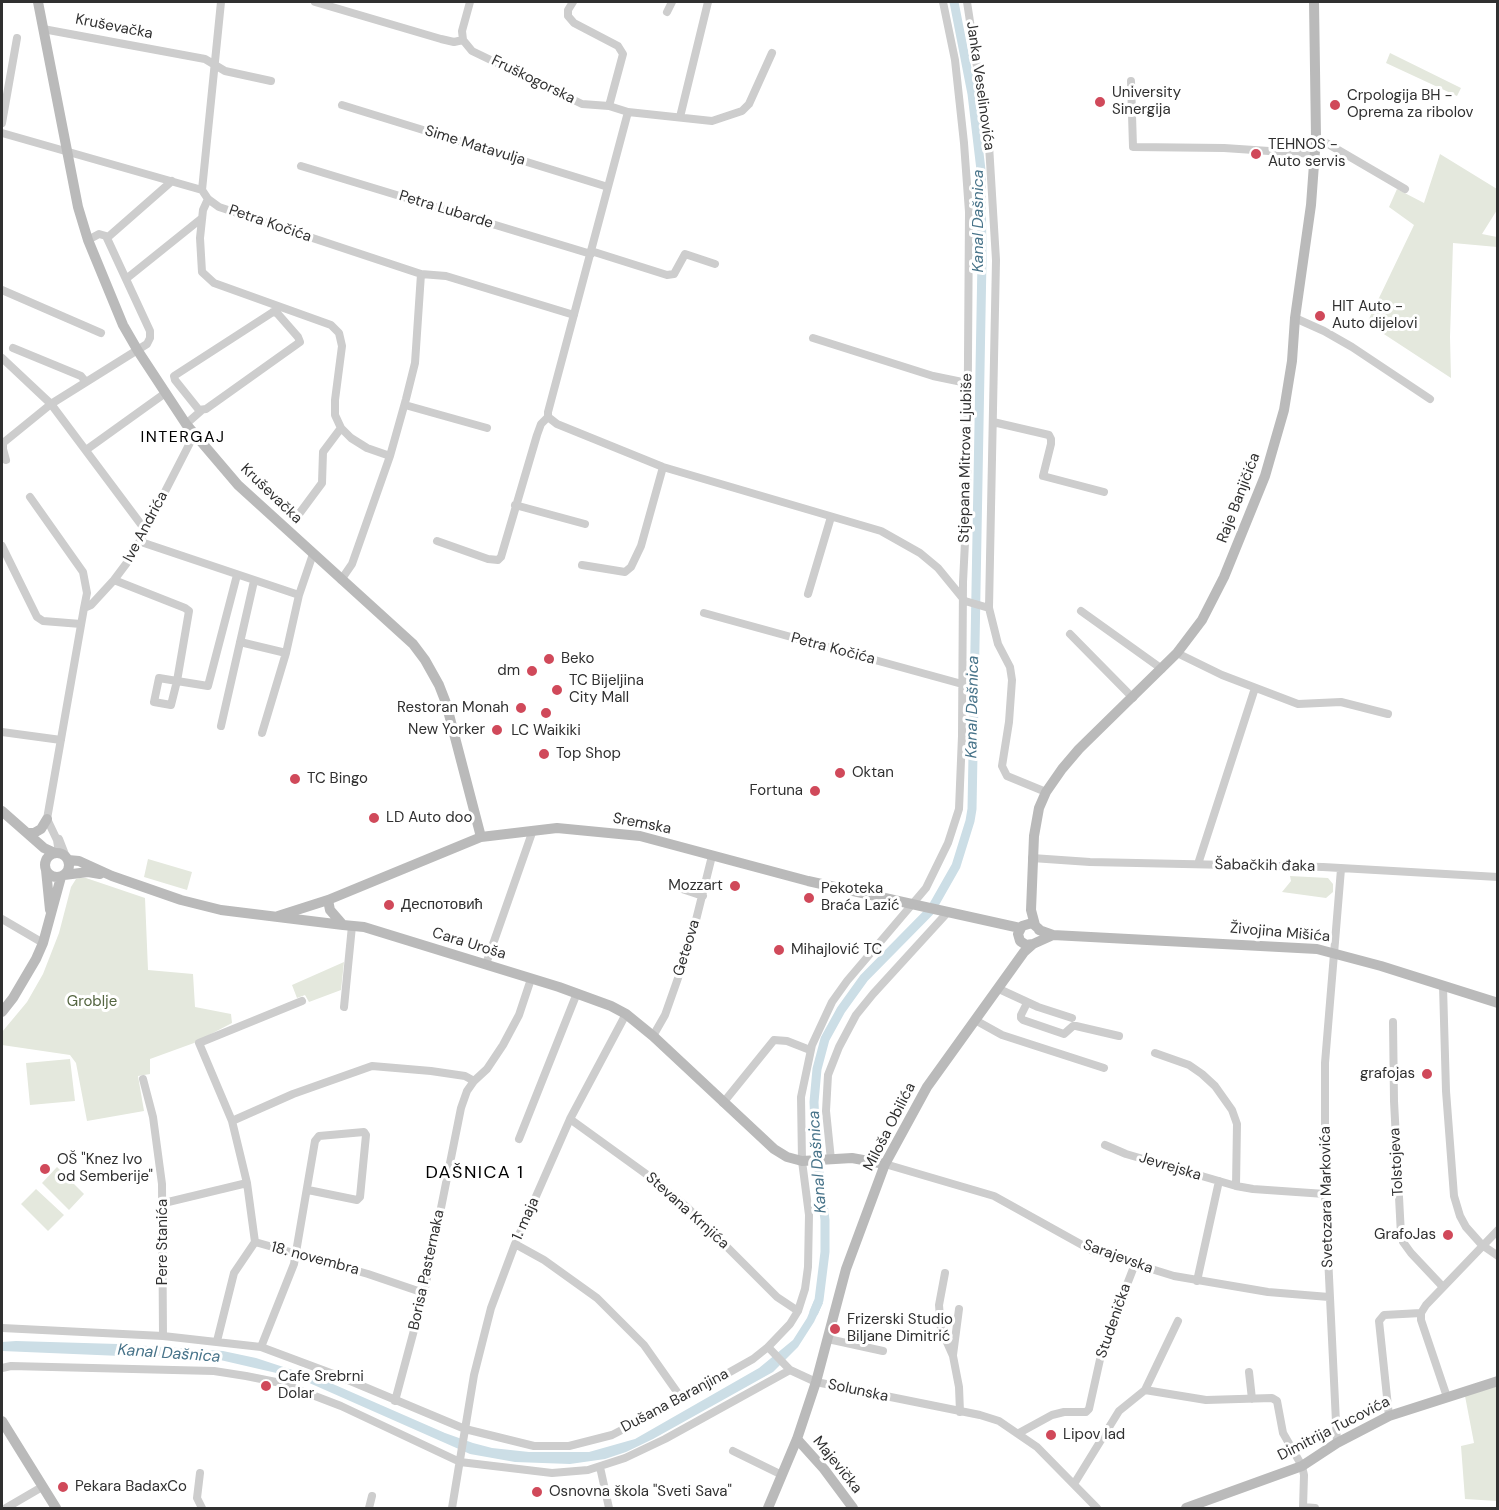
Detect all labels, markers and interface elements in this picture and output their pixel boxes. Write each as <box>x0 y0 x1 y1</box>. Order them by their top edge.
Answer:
street label: Kruševačka <box>74 11 154 43</box>
street label: Janka Veselinovića <box>962 20 998 152</box>
street label: Fruškogorska <box>488 52 578 108</box>
place label: University Sinergija <box>1112 84 1181 119</box>
place label: Crpologija BH - Oprema za ribolov <box>1347 87 1474 122</box>
marker: University Sinergija <box>1093 95 1107 109</box>
marker: Crpologija BH - Oprema za ribolov <box>1328 98 1342 112</box>
street label: Sime Matavulja <box>423 122 527 170</box>
place label: TEHNOS - Auto servis <box>1268 136 1346 171</box>
marker: TEHNOS - Auto servis <box>1249 147 1263 161</box>
water label: Kanal Dašnica <box>969 169 989 273</box>
street label: Petra Lubarde <box>397 187 495 233</box>
street label: Petra Kočića <box>226 201 314 247</box>
place label: HIT Auto - Auto dijelovi <box>1332 298 1417 333</box>
marker: HIT Auto - Auto dijelovi <box>1313 309 1327 323</box>
street label: Stjepana Mitrova Ljubiše <box>956 373 976 543</box>
district label: INTERGAJ <box>140 428 226 448</box>
street label: Raje Banjičića <box>1214 450 1264 546</box>
street label: Kruševačka <box>236 460 306 528</box>
street label: Ive Andrića <box>120 489 172 565</box>
street label: Petra Kočića <box>789 629 877 669</box>
place label: Beko <box>561 650 594 668</box>
marker: Beko <box>542 652 556 666</box>
water label: Kanal Dašnica <box>963 655 983 759</box>
place label: dm <box>497 662 520 680</box>
marker: dm <box>525 664 539 678</box>
place label: TC Bijeljina City Mall <box>569 672 644 707</box>
marker: TC Bijeljina City Mall <box>550 683 564 697</box>
place label: Restoran Monah <box>397 699 509 717</box>
marker: Restoran Monah <box>514 701 528 715</box>
marker: LC Waikiki <box>539 706 553 720</box>
place label: New Yorker <box>408 721 485 739</box>
place label: LC Waikiki <box>511 722 581 740</box>
marker: New Yorker <box>490 723 504 737</box>
place label: Top Shop <box>556 745 621 763</box>
marker: Top Shop <box>537 747 551 761</box>
place label: Oktan <box>852 764 894 782</box>
marker: Oktan <box>833 766 847 780</box>
place label: TC Bingo <box>307 770 368 788</box>
marker: TC Bingo <box>288 772 302 786</box>
place label: Fortuna <box>750 782 803 800</box>
marker: Fortuna <box>808 784 822 798</box>
place label: LD Auto doo <box>386 809 472 827</box>
street label: Sremska <box>611 810 673 838</box>
marker: LD Auto doo <box>367 811 381 825</box>
street label: Šabačkih đaka <box>1214 856 1316 876</box>
place label: Mozzart <box>668 877 723 895</box>
marker: Mozzart <box>728 879 742 893</box>
place label: Pekoteka Braća Lazić <box>821 880 900 915</box>
marker: Pekoteka Braća Lazić <box>802 891 816 905</box>
place label: Деспотовић <box>401 896 483 914</box>
marker: Деспотовић <box>382 898 396 912</box>
street label: Geteova <box>670 918 704 978</box>
street label: Živojina Mišića <box>1229 920 1331 946</box>
street label: Cara Uroša <box>430 924 508 964</box>
place label: Mihajlović TC <box>791 941 882 959</box>
marker: Mihajlović TC <box>772 943 786 957</box>
park label: Groblje <box>67 993 117 1011</box>
place label: grafojas <box>1360 1065 1415 1083</box>
marker: grafojas <box>1420 1067 1434 1081</box>
street label: Miloša Obilića <box>860 1080 920 1174</box>
water label: Kanal Dašnica <box>805 1110 831 1214</box>
street label: Svetozara Markovića <box>1317 1126 1337 1268</box>
street label: Tolstojeva <box>1386 1127 1408 1197</box>
street label: Jevrejska <box>1137 1149 1203 1185</box>
place label: OŠ "Knez Ivo od Semberije" <box>57 1151 153 1186</box>
marker: OŠ "Knez Ivo od Semberije" <box>38 1162 52 1176</box>
district label: DAŠNICA 1 <box>426 1162 524 1184</box>
street label: Stevana Krnjića <box>642 1169 732 1253</box>
street label: 1. maja <box>509 1195 543 1243</box>
street label: Pere Stanića <box>154 1199 172 1285</box>
street label: Borisa Pasternaka <box>405 1208 449 1332</box>
place label: GrafoJas <box>1374 1226 1436 1244</box>
marker: GrafoJas <box>1441 1228 1455 1242</box>
street label: Sarajevska <box>1081 1236 1155 1278</box>
street label: 18. novembra <box>269 1239 361 1279</box>
street label: Studenička <box>1093 1281 1135 1361</box>
place label: Frizerski Studio Biljane Dimitrić <box>847 1311 953 1346</box>
marker: Frizerski Studio Biljane Dimitrić <box>828 1322 842 1336</box>
water label: Kanal Dašnica <box>117 1341 221 1367</box>
street label: Dušana Baranjina <box>618 1365 732 1437</box>
place label: Cafe Srebrni Dolar <box>278 1368 364 1403</box>
street label: Solunska <box>826 1376 890 1406</box>
marker: Cafe Srebrni Dolar <box>259 1379 273 1393</box>
street label: Dimitrija Tucovića <box>1275 1393 1393 1465</box>
place label: Lipov lad <box>1063 1426 1125 1444</box>
marker: Lipov lad <box>1044 1428 1058 1442</box>
street label: Majevička <box>808 1433 866 1497</box>
place label: Pekara BadaxCo <box>75 1478 187 1496</box>
marker: Pekara BadaxCo <box>56 1480 70 1494</box>
place label: Osnovna škola "Sveti Sava" <box>549 1483 732 1501</box>
marker: Osnovna škola "Sveti Sava" <box>530 1485 544 1499</box>

